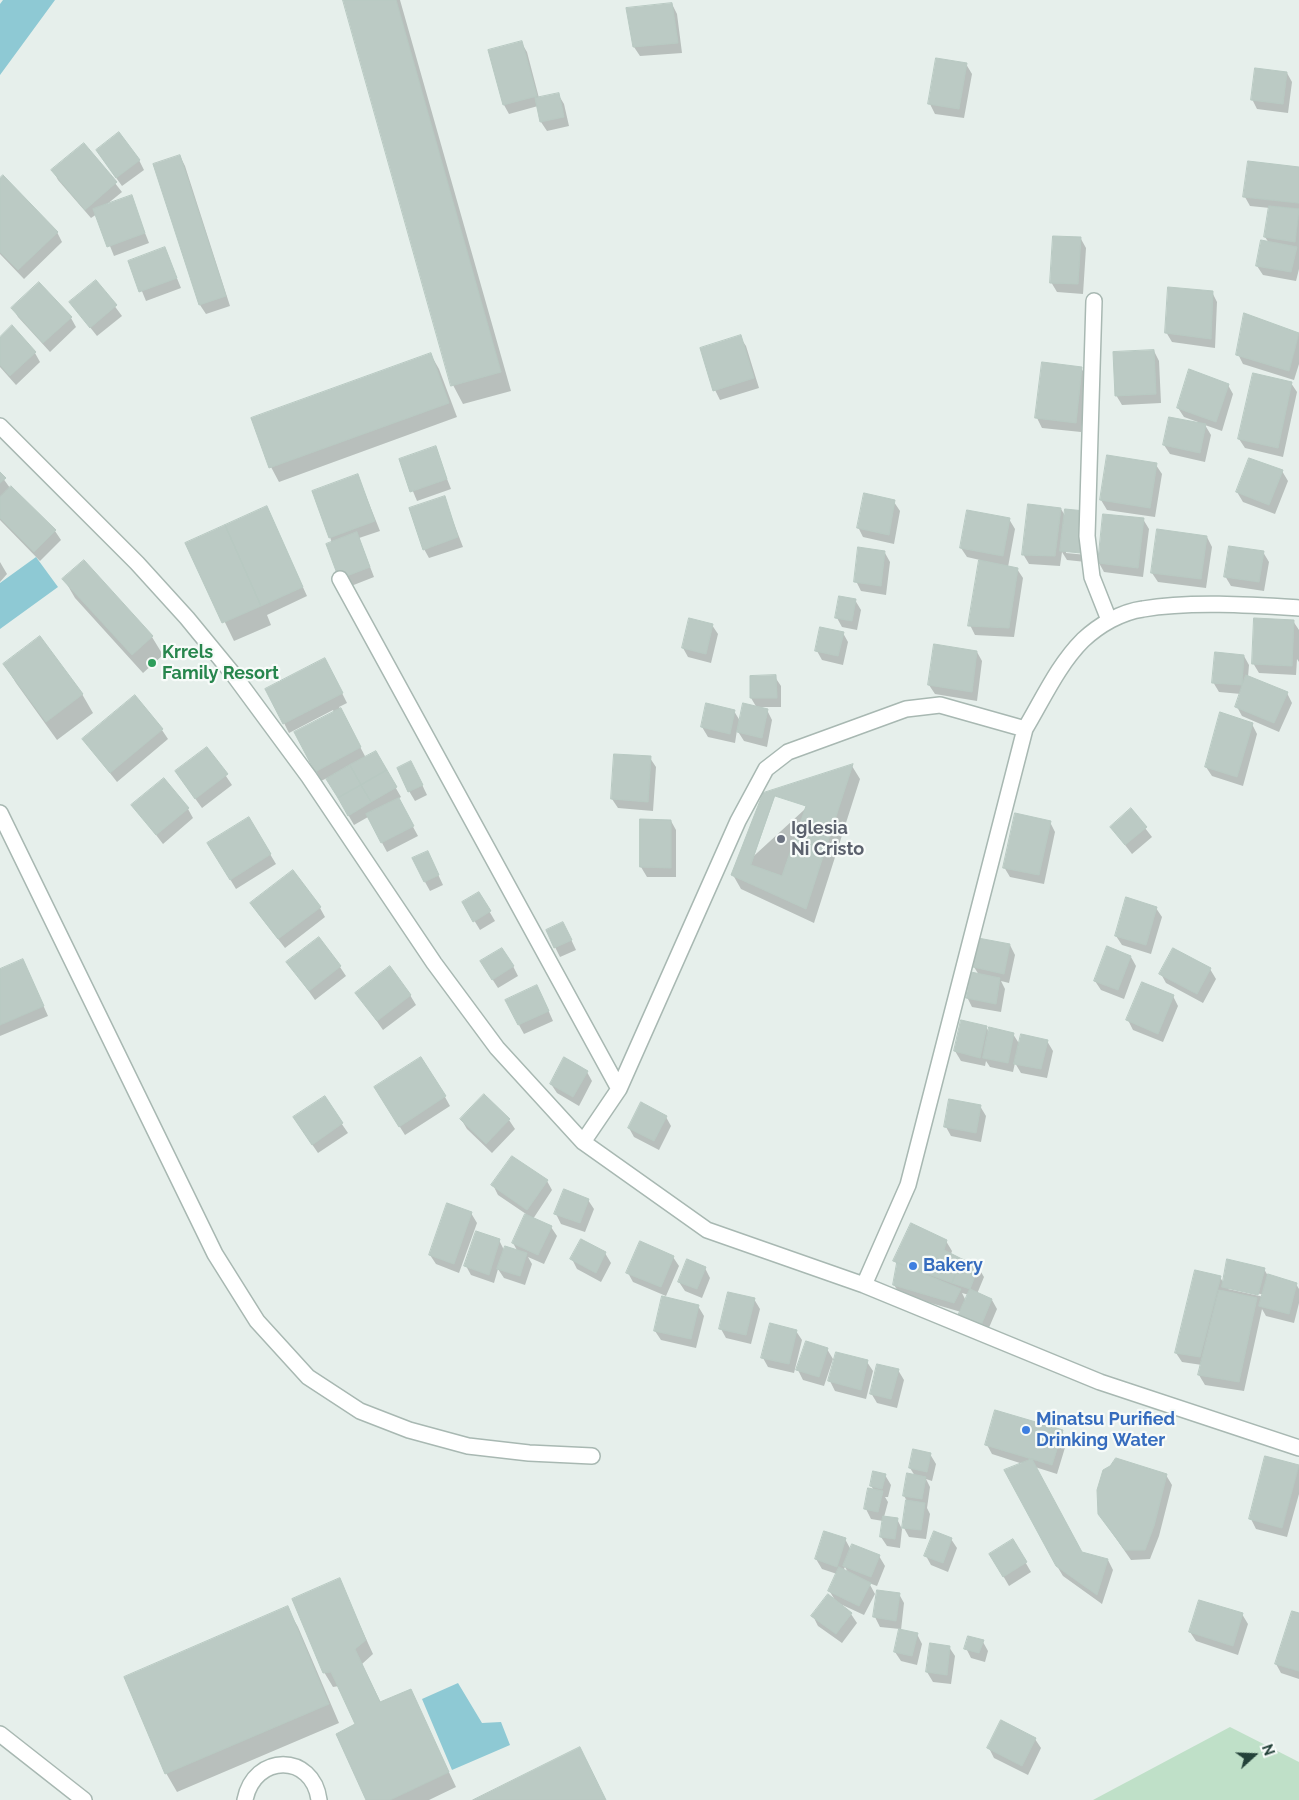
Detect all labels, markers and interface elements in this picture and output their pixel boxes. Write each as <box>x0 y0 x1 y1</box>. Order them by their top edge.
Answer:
place label: Krrels Family Resort <box>162 642 279 684</box>
marker: Krrels Family Resort <box>146 657 158 669</box>
place label: Iglesia Ni Cristo <box>791 818 864 861</box>
marker: Iglesia Ni Cristo <box>775 833 787 845</box>
place label: Bakery <box>923 1255 983 1277</box>
marker: Bakery <box>907 1260 919 1272</box>
place label: Minatsu Purified Drinking Water <box>1036 1409 1175 1452</box>
marker: Minatsu Purified Drinking Water <box>1020 1424 1032 1436</box>
north arrow <box>1229 1730 1279 1780</box>
text: N <box>1259 1742 1277 1758</box>

